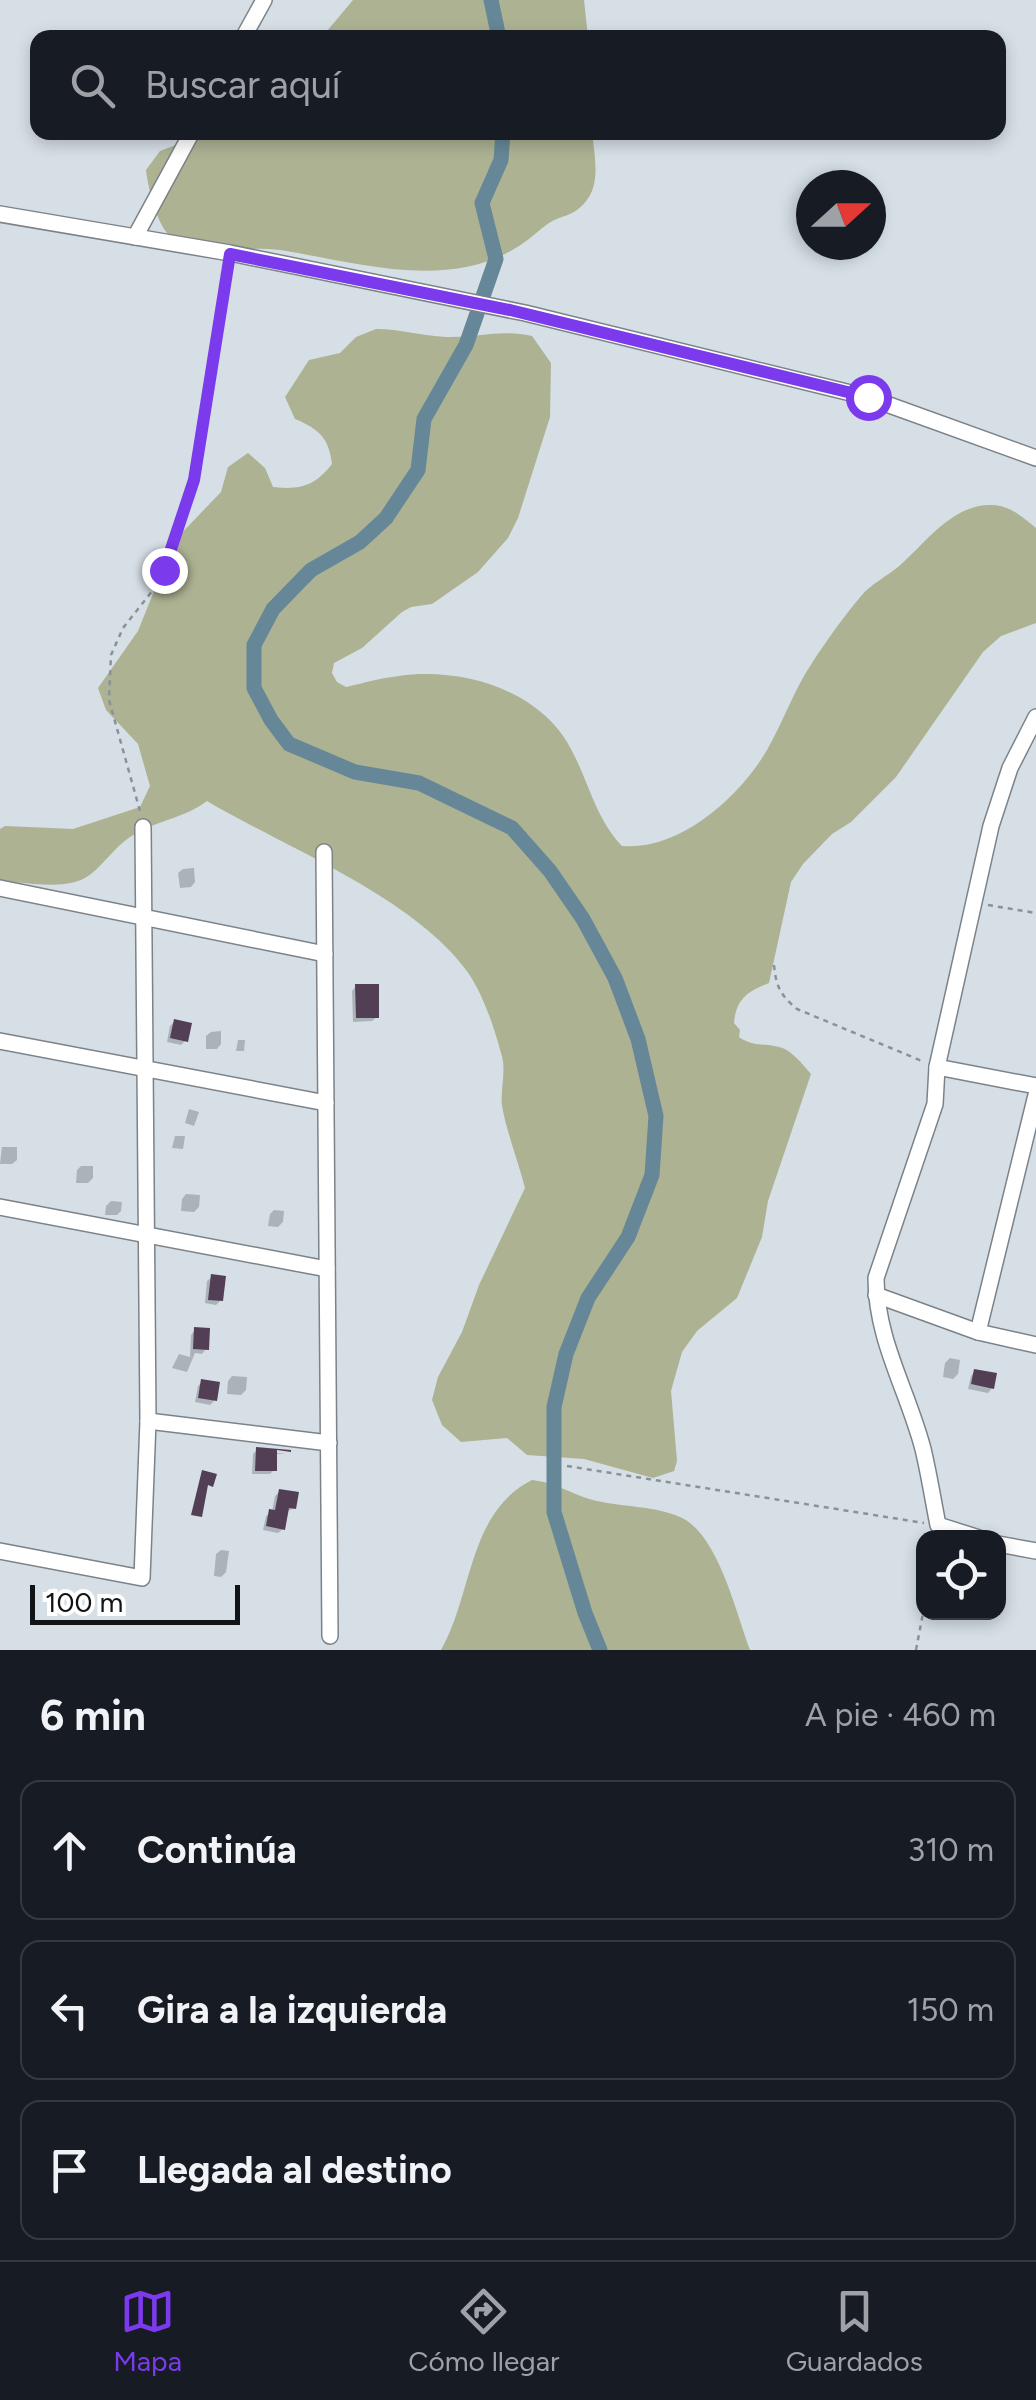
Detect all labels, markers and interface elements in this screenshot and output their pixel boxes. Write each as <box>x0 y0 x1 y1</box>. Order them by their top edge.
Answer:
search box <box>30 30 1006 140</box>
icon: search <box>65 58 120 113</box>
text: Buscar aquí <box>145 62 341 108</box>
north arrow <box>796 170 886 260</box>
route start <box>846 375 892 421</box>
route end <box>142 548 188 594</box>
map controls <box>916 1530 1006 1620</box>
button: locate <box>916 1530 1006 1620</box>
scale bar <box>30 1580 240 1624</box>
text: 100 m <box>45 1585 123 1619</box>
text: 6 min <box>40 1690 146 1741</box>
text: A pie · 460 m <box>805 1696 996 1734</box>
icon: ahead <box>42 1823 97 1878</box>
text: Continúa <box>137 1827 297 1873</box>
text: 310 m <box>908 1831 994 1869</box>
icon: left <box>42 1983 97 2038</box>
text: Gira a la izquierda <box>137 1987 447 2033</box>
text: 150 m <box>907 1991 994 2029</box>
icon: arrive <box>42 2143 97 2198</box>
text: Llegada al destino <box>137 2147 452 2193</box>
tab: Mapa <box>113 2284 182 2378</box>
tab: Cómo llegar <box>408 2284 559 2378</box>
tab: Guardados <box>786 2284 923 2378</box>

